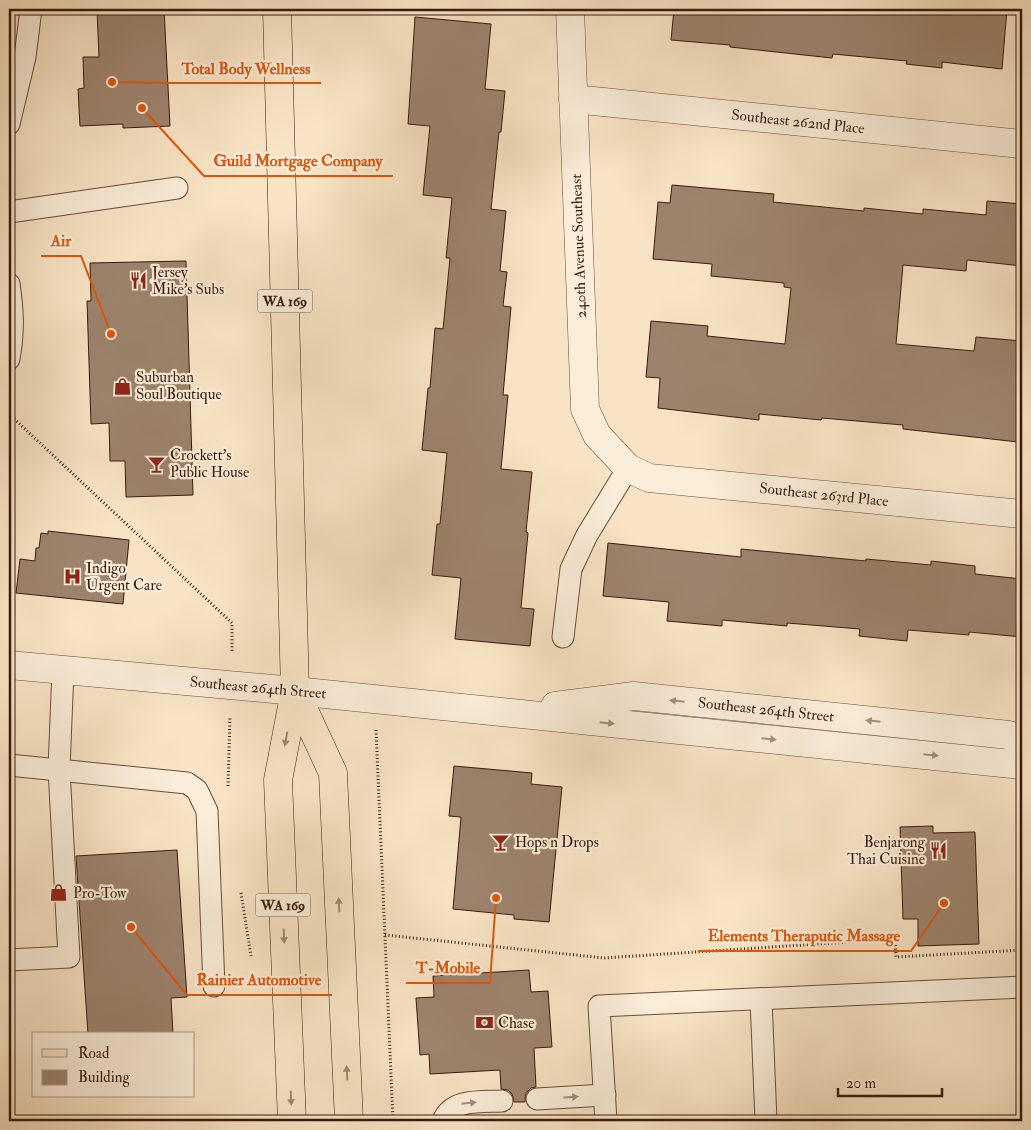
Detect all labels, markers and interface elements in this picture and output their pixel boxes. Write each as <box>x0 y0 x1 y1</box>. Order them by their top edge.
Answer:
callout: Total Body Wellness <box>172 52 321 83</box>
text: Total Body Wellness <box>181 59 311 80</box>
street label: Southeast 262nd Place <box>731 106 865 138</box>
callout: Guild Mortgage Company <box>204 145 393 176</box>
text: Guild Mortgage Company <box>213 151 384 172</box>
street label: 240th Avenue Southeast <box>567 173 591 318</box>
callout: Air <box>41 225 81 256</box>
text: Air <box>50 231 72 251</box>
place label: Jersey Mike's Subs <box>151 263 224 299</box>
restaurant icon: Jersey Mike's Subs <box>128 271 148 291</box>
road number: WA 169 <box>258 290 312 312</box>
place label: Suburban Soul Boutique <box>136 368 222 404</box>
shop icon: Suburban Soul Boutique <box>112 376 132 396</box>
place label: Crockett's Public House <box>170 446 249 482</box>
bar icon: Crockett's Public House <box>146 454 166 474</box>
street label: Southeast 263rd Place <box>759 479 889 511</box>
place label: Indigo Urgent Care <box>86 559 162 595</box>
hospital icon: Indigo Urgent Care <box>62 567 82 587</box>
street label: Southeast 264th Street <box>189 673 327 703</box>
street label: Southeast 264th Street <box>697 693 835 727</box>
one-way arrow <box>669 697 685 705</box>
one-way arrow <box>865 717 881 725</box>
one-way arrow <box>600 719 616 727</box>
one-way arrow <box>282 731 290 747</box>
one-way arrow <box>761 735 777 743</box>
one-way arrow <box>923 752 939 760</box>
bar icon: Hops n Drops <box>491 832 511 852</box>
place label: Hops n Drops <box>515 833 599 853</box>
place label: Benjarong Thai Cuisine <box>847 833 926 869</box>
restaurant icon: Benjarong Thai Cuisine <box>929 841 949 861</box>
shop icon: Pro-Tow <box>49 883 69 903</box>
place label: Pro-Tow <box>73 884 127 903</box>
road number: WA 169 <box>256 894 310 916</box>
one-way arrow <box>335 896 343 912</box>
callout: Elements Theraputic Massage <box>698 920 911 951</box>
text: Elements Theraputic Massage <box>708 926 901 947</box>
one-way arrow <box>281 928 289 944</box>
callout: T-Mobile <box>406 952 490 983</box>
text: T-Mobile <box>415 958 480 978</box>
callout: Rainier Automotive <box>187 964 332 995</box>
text: Rainier Automotive <box>197 970 322 990</box>
bank icon: Chase <box>474 1013 494 1033</box>
place label: Chase <box>498 1014 534 1033</box>
legend <box>32 1032 195 1098</box>
text: Road <box>78 1044 110 1063</box>
one-way arrow <box>342 1064 350 1080</box>
scale bar <box>838 1065 942 1097</box>
text: Building <box>78 1068 130 1087</box>
text: 20 m <box>846 1074 876 1093</box>
one-way arrow <box>287 1090 295 1106</box>
one-way arrow <box>563 1092 579 1100</box>
one-way arrow <box>461 1099 477 1107</box>

